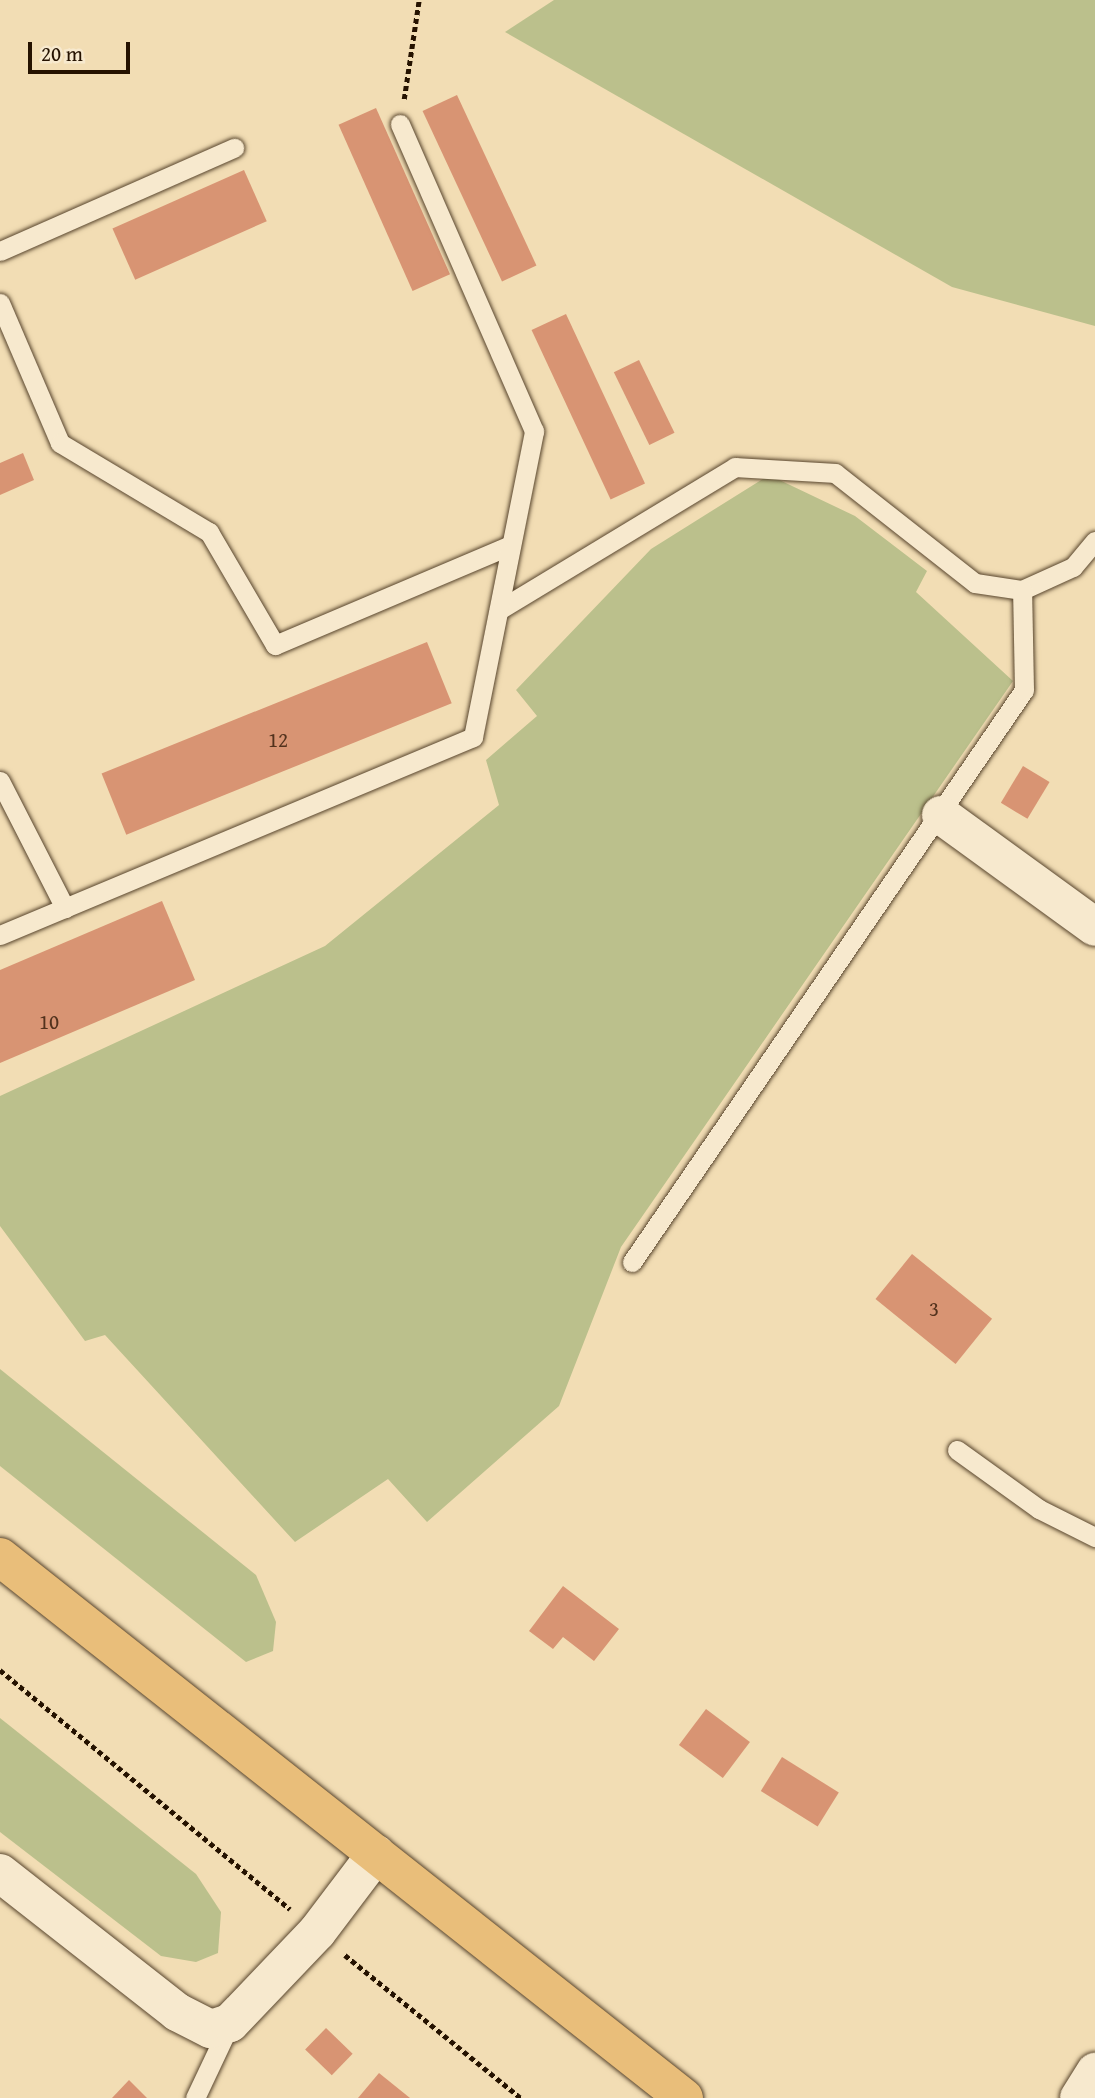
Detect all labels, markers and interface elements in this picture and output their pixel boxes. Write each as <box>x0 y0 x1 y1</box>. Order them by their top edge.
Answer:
scale bar <box>32 28 133 72</box>
text: 20 m <box>41 38 83 69</box>
house number: 12 <box>268 727 288 753</box>
house number: 10 <box>39 1009 59 1035</box>
house number: 3 <box>929 1296 939 1322</box>

